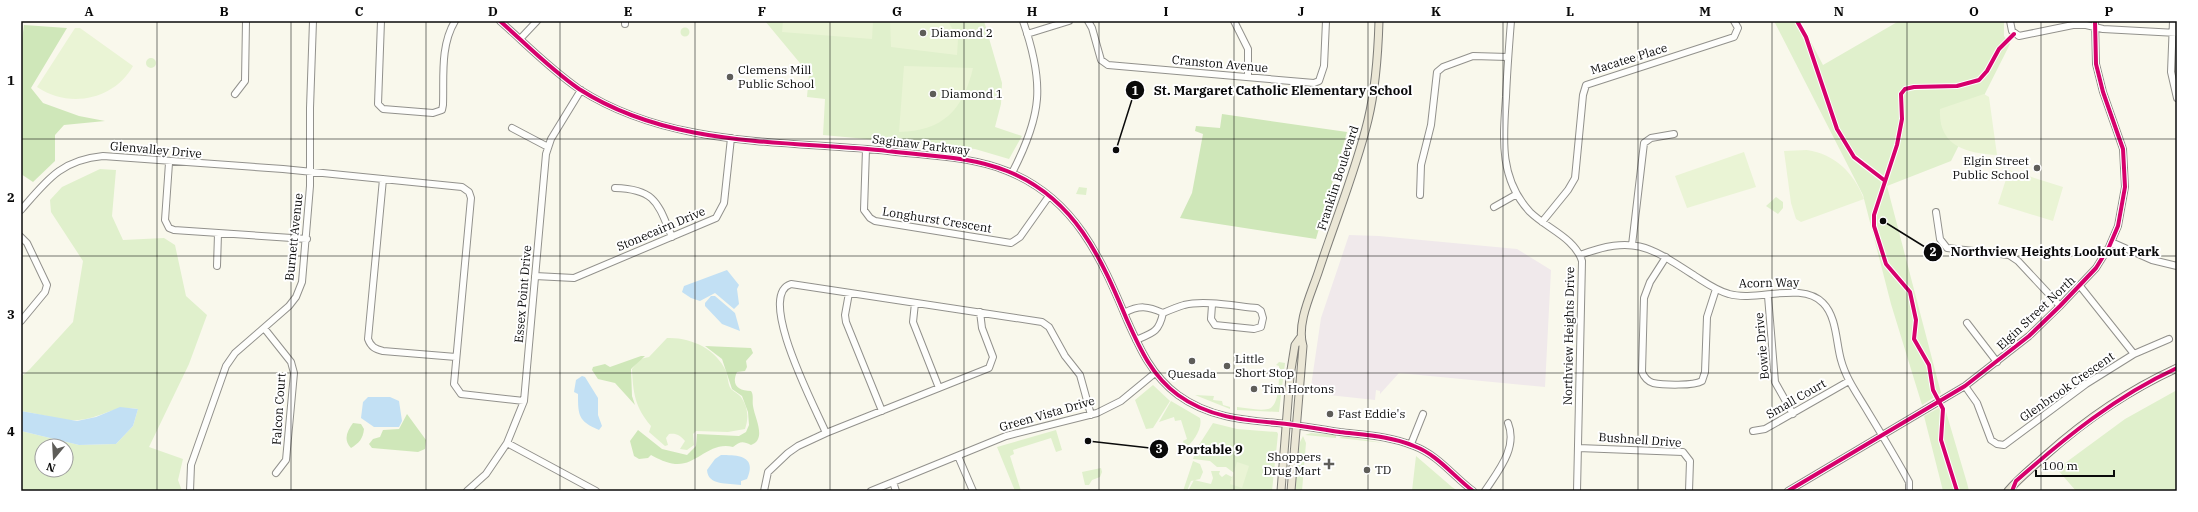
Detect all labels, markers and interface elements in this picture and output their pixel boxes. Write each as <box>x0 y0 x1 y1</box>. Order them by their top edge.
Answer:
text: A <box>84 3 94 20</box>
text: B <box>219 3 229 20</box>
text: C <box>355 3 364 20</box>
text: D <box>488 3 498 20</box>
text: E <box>624 3 632 20</box>
text: F <box>758 3 766 20</box>
text: G <box>892 3 902 20</box>
text: H <box>1027 3 1038 20</box>
text: I <box>1164 3 1169 20</box>
text: J <box>1298 3 1305 20</box>
text: K <box>1431 3 1441 20</box>
text: L <box>1566 3 1574 20</box>
text: M <box>1699 3 1711 20</box>
text: N <box>1834 3 1844 20</box>
text: O <box>1969 3 1979 20</box>
text: P <box>2105 3 2114 20</box>
place label: Diamond 2 <box>931 25 993 40</box>
marker: Diamond 2 <box>918 28 928 38</box>
street label: Macatee Place <box>1589 40 1669 77</box>
street label: Cranston Avenue <box>1171 52 1269 75</box>
place label: Clemens Mill Public School <box>738 62 815 91</box>
text: 1 <box>7 72 15 89</box>
marker: Clemens Mill Public School <box>725 72 735 82</box>
callout: St. Margaret Catholic Elementary School <box>1125 78 1420 103</box>
text: St. Margaret Catholic Elementary School <box>1154 82 1412 99</box>
text: 1 <box>1131 83 1139 98</box>
place label: Diamond 1 <box>941 86 1003 101</box>
marker: Diamond 1 <box>928 89 938 99</box>
street label: Franklin Boulevard <box>1314 124 1362 232</box>
street label: Saginaw Parkway <box>871 131 971 158</box>
street label: Glenvalley Drive <box>110 138 203 161</box>
place label: Elgin Street Public School <box>1953 153 2029 182</box>
marker: Elgin Street Public School <box>2032 163 2042 173</box>
text: 2 <box>7 189 15 206</box>
street label: Burnett Avenue <box>281 192 306 282</box>
street label: Stonecairn Drive <box>614 203 707 254</box>
street label: Longhurst Crescent <box>881 203 993 236</box>
callout: Northview Heights Lookout Park <box>1923 239 2168 264</box>
text: Northview Heights Lookout Park <box>1951 243 2160 260</box>
text: 2 <box>1929 244 1937 259</box>
street label: Essex Point Drive <box>511 245 534 343</box>
street label: Northview Heights Drive <box>1560 267 1577 405</box>
street label: Elgin Street North <box>1993 272 2078 353</box>
street label: Acorn Way <box>1739 274 1800 291</box>
text: 3 <box>7 306 15 323</box>
street label: Bowie Drive <box>1751 312 1772 380</box>
street label: Glenbrook Crescent <box>2017 348 2117 425</box>
place label: Little Short Stop <box>1235 351 1294 380</box>
marker: Quesada <box>1187 356 1197 366</box>
marker: Little Short Stop <box>1222 361 1232 371</box>
place label: Quesada <box>1168 366 1217 381</box>
street label: Falcon Court <box>269 373 288 445</box>
street label: Small Court <box>1763 375 1828 422</box>
place label: Tim Hortons <box>1262 381 1334 396</box>
marker: Tim Hortons <box>1249 384 1259 394</box>
street label: Green Vista Drive <box>997 393 1096 434</box>
place label: Fast Eddie's <box>1338 406 1405 421</box>
marker: Fast Eddie's <box>1325 409 1335 419</box>
text: 4 <box>7 423 15 440</box>
street label: Bushnell Drive <box>1598 429 1682 450</box>
callout: Portable 9 <box>1149 437 1251 462</box>
north arrow <box>34 438 74 478</box>
text: 3 <box>1155 441 1163 456</box>
text: Portable 9 <box>1177 441 1243 458</box>
place label: Shoppers Drug Mart <box>1264 449 1321 478</box>
scale bar <box>2036 452 2114 478</box>
text: 100 m <box>2042 458 2078 473</box>
text: N <box>44 459 57 476</box>
marker: Shoppers Drug Mart <box>1324 459 1334 469</box>
place label: TD <box>1375 462 1391 477</box>
marker: TD <box>1362 465 1372 475</box>

